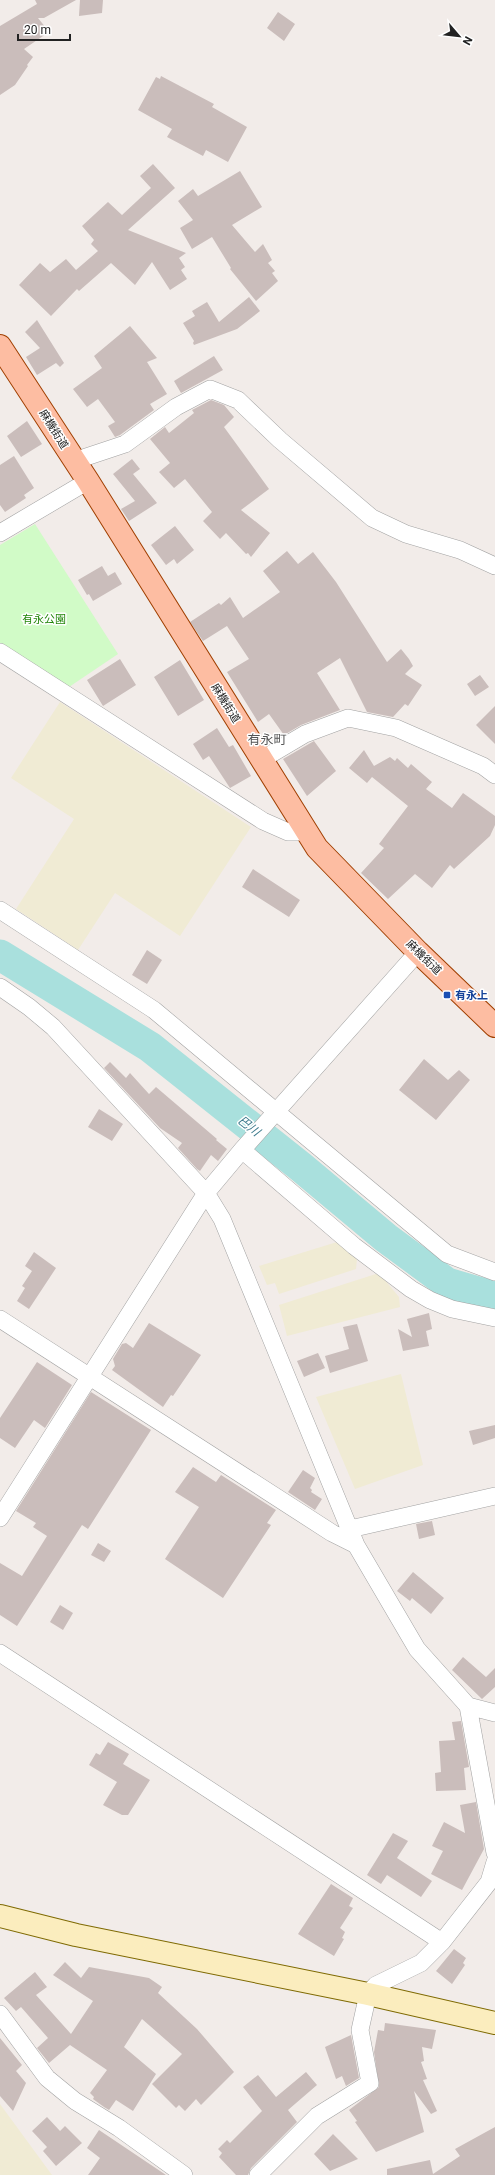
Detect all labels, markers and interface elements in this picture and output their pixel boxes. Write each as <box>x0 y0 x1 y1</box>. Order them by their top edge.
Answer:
scale bar <box>18 16 70 42</box>
north arrow <box>439 16 479 56</box>
text: 20 m <box>24 23 51 37</box>
text: N <box>460 34 475 47</box>
street label: 麻機街道 <box>36 407 71 451</box>
park label: 有永公園 <box>22 613 66 626</box>
street label: 麻機街道 <box>208 681 243 725</box>
district label: 有永町 <box>247 732 287 747</box>
street label: 麻機街道 <box>403 937 444 977</box>
place label: 有永上 <box>455 989 488 1002</box>
marker: 有永上 <box>442 990 452 1000</box>
water label: 巴川 <box>235 1113 264 1140</box>

